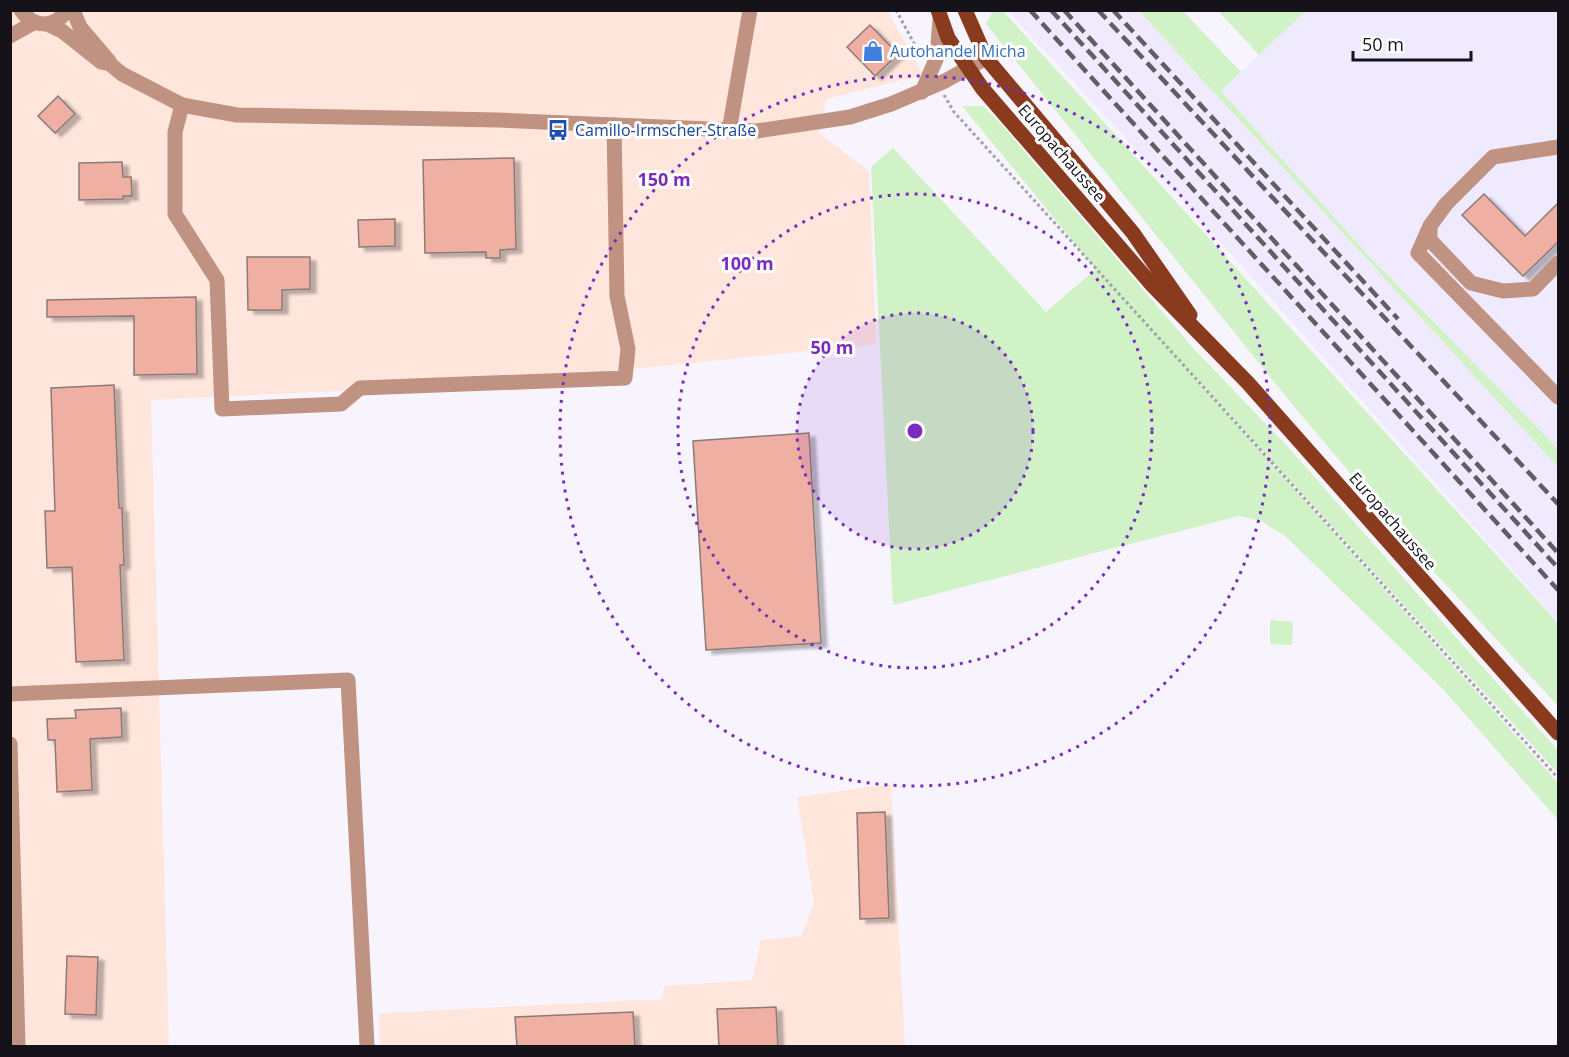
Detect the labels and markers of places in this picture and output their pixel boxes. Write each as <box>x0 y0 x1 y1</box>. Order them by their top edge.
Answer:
shop icon: Autohandel Micha <box>861 39 885 63</box>
place label: Autohandel Micha <box>890 40 1026 62</box>
bus stop icon: Camillo-Irmscher-Straße <box>546 118 570 142</box>
place label: Camillo-Irmscher-Straße <box>575 119 756 141</box>
centre of rings <box>905 421 925 441</box>

